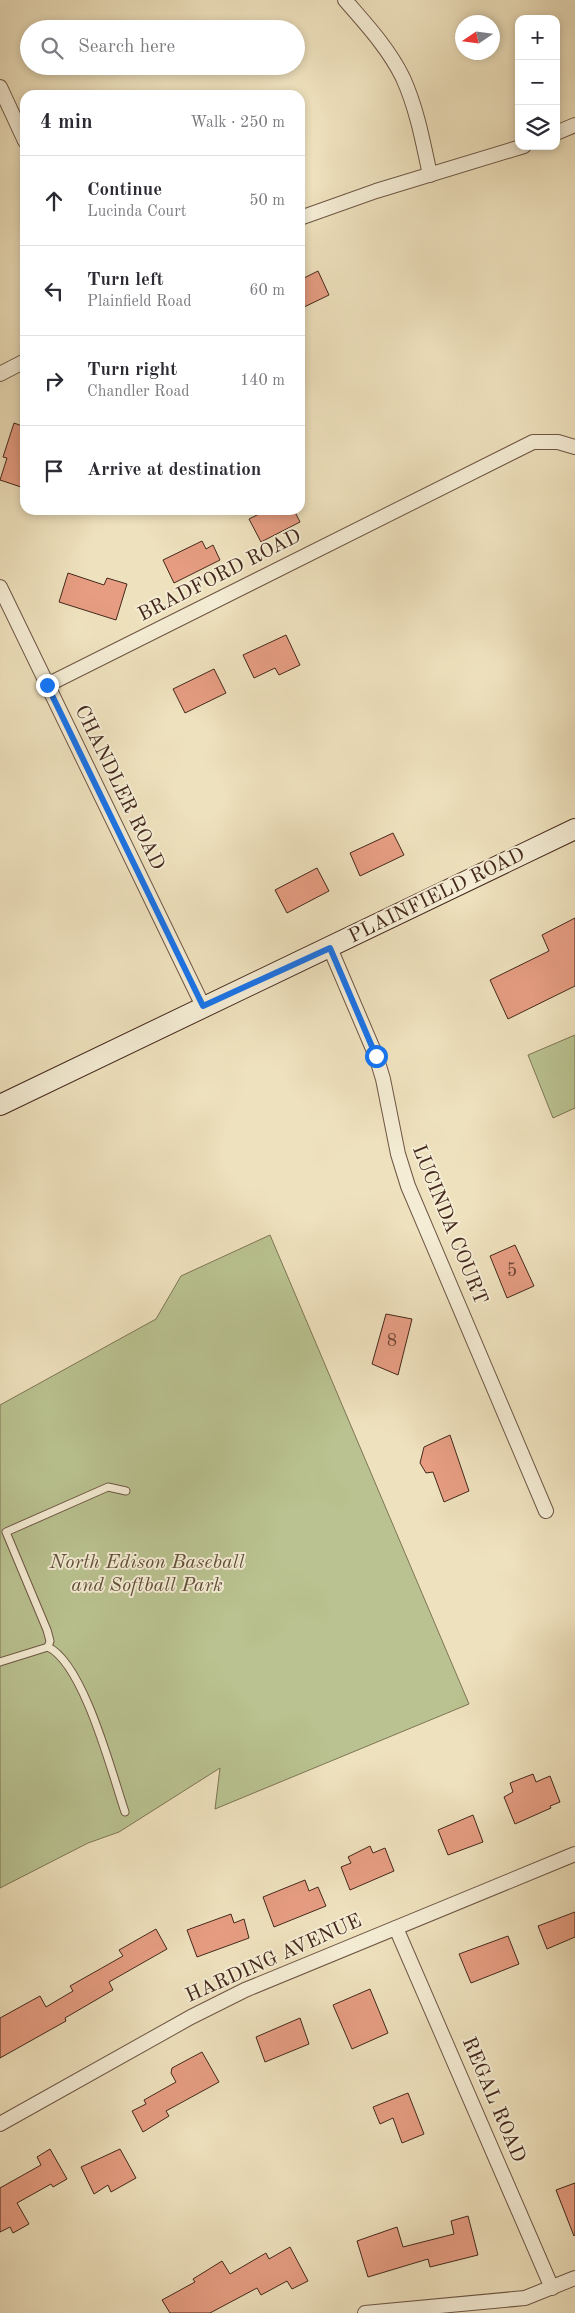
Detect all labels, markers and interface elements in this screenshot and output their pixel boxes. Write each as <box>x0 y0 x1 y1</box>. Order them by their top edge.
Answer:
north arrow <box>455 15 500 60</box>
map controls <box>515 15 560 150</box>
button: + <box>515 15 560 60</box>
search box <box>20 20 305 75</box>
icon: search <box>38 34 66 62</box>
text: Search here <box>78 38 175 57</box>
button: − <box>515 60 560 105</box>
button: layers <box>515 105 560 150</box>
text: 4 min <box>40 112 93 133</box>
text: Walk · 250 m <box>190 115 285 131</box>
text: Continue <box>87 181 162 200</box>
icon: ahead <box>40 187 68 215</box>
text: 50 m <box>249 193 285 209</box>
text: Lucinda Court <box>87 204 186 220</box>
text: Turn left <box>87 271 164 290</box>
icon: left <box>40 277 68 305</box>
text: 60 m <box>249 283 285 299</box>
text: Plainfield Road <box>87 294 192 310</box>
text: Turn right <box>87 361 177 380</box>
icon: right <box>40 367 68 395</box>
text: 140 m <box>240 373 285 389</box>
text: Chandler Road <box>87 384 190 400</box>
icon: arrive <box>40 457 68 485</box>
text: Arrive at destination <box>87 461 261 480</box>
street label: BRADFORD ROAD <box>135 526 305 626</box>
route end <box>36 674 59 697</box>
street label: CHANDLER ROAD <box>70 702 168 874</box>
street label: PLAINFIELD ROAD <box>346 845 528 947</box>
route start <box>365 1045 388 1068</box>
street label: LUCINDA COURT <box>408 1142 490 1308</box>
house number: 5 <box>507 1262 517 1280</box>
house number: 8 <box>387 1332 397 1350</box>
park label: North Edison Baseball and Softball Park <box>49 1553 245 1596</box>
street label: HARDING AVENUE <box>183 1911 365 2007</box>
street label: REGAL ROAD <box>458 2034 528 2166</box>

